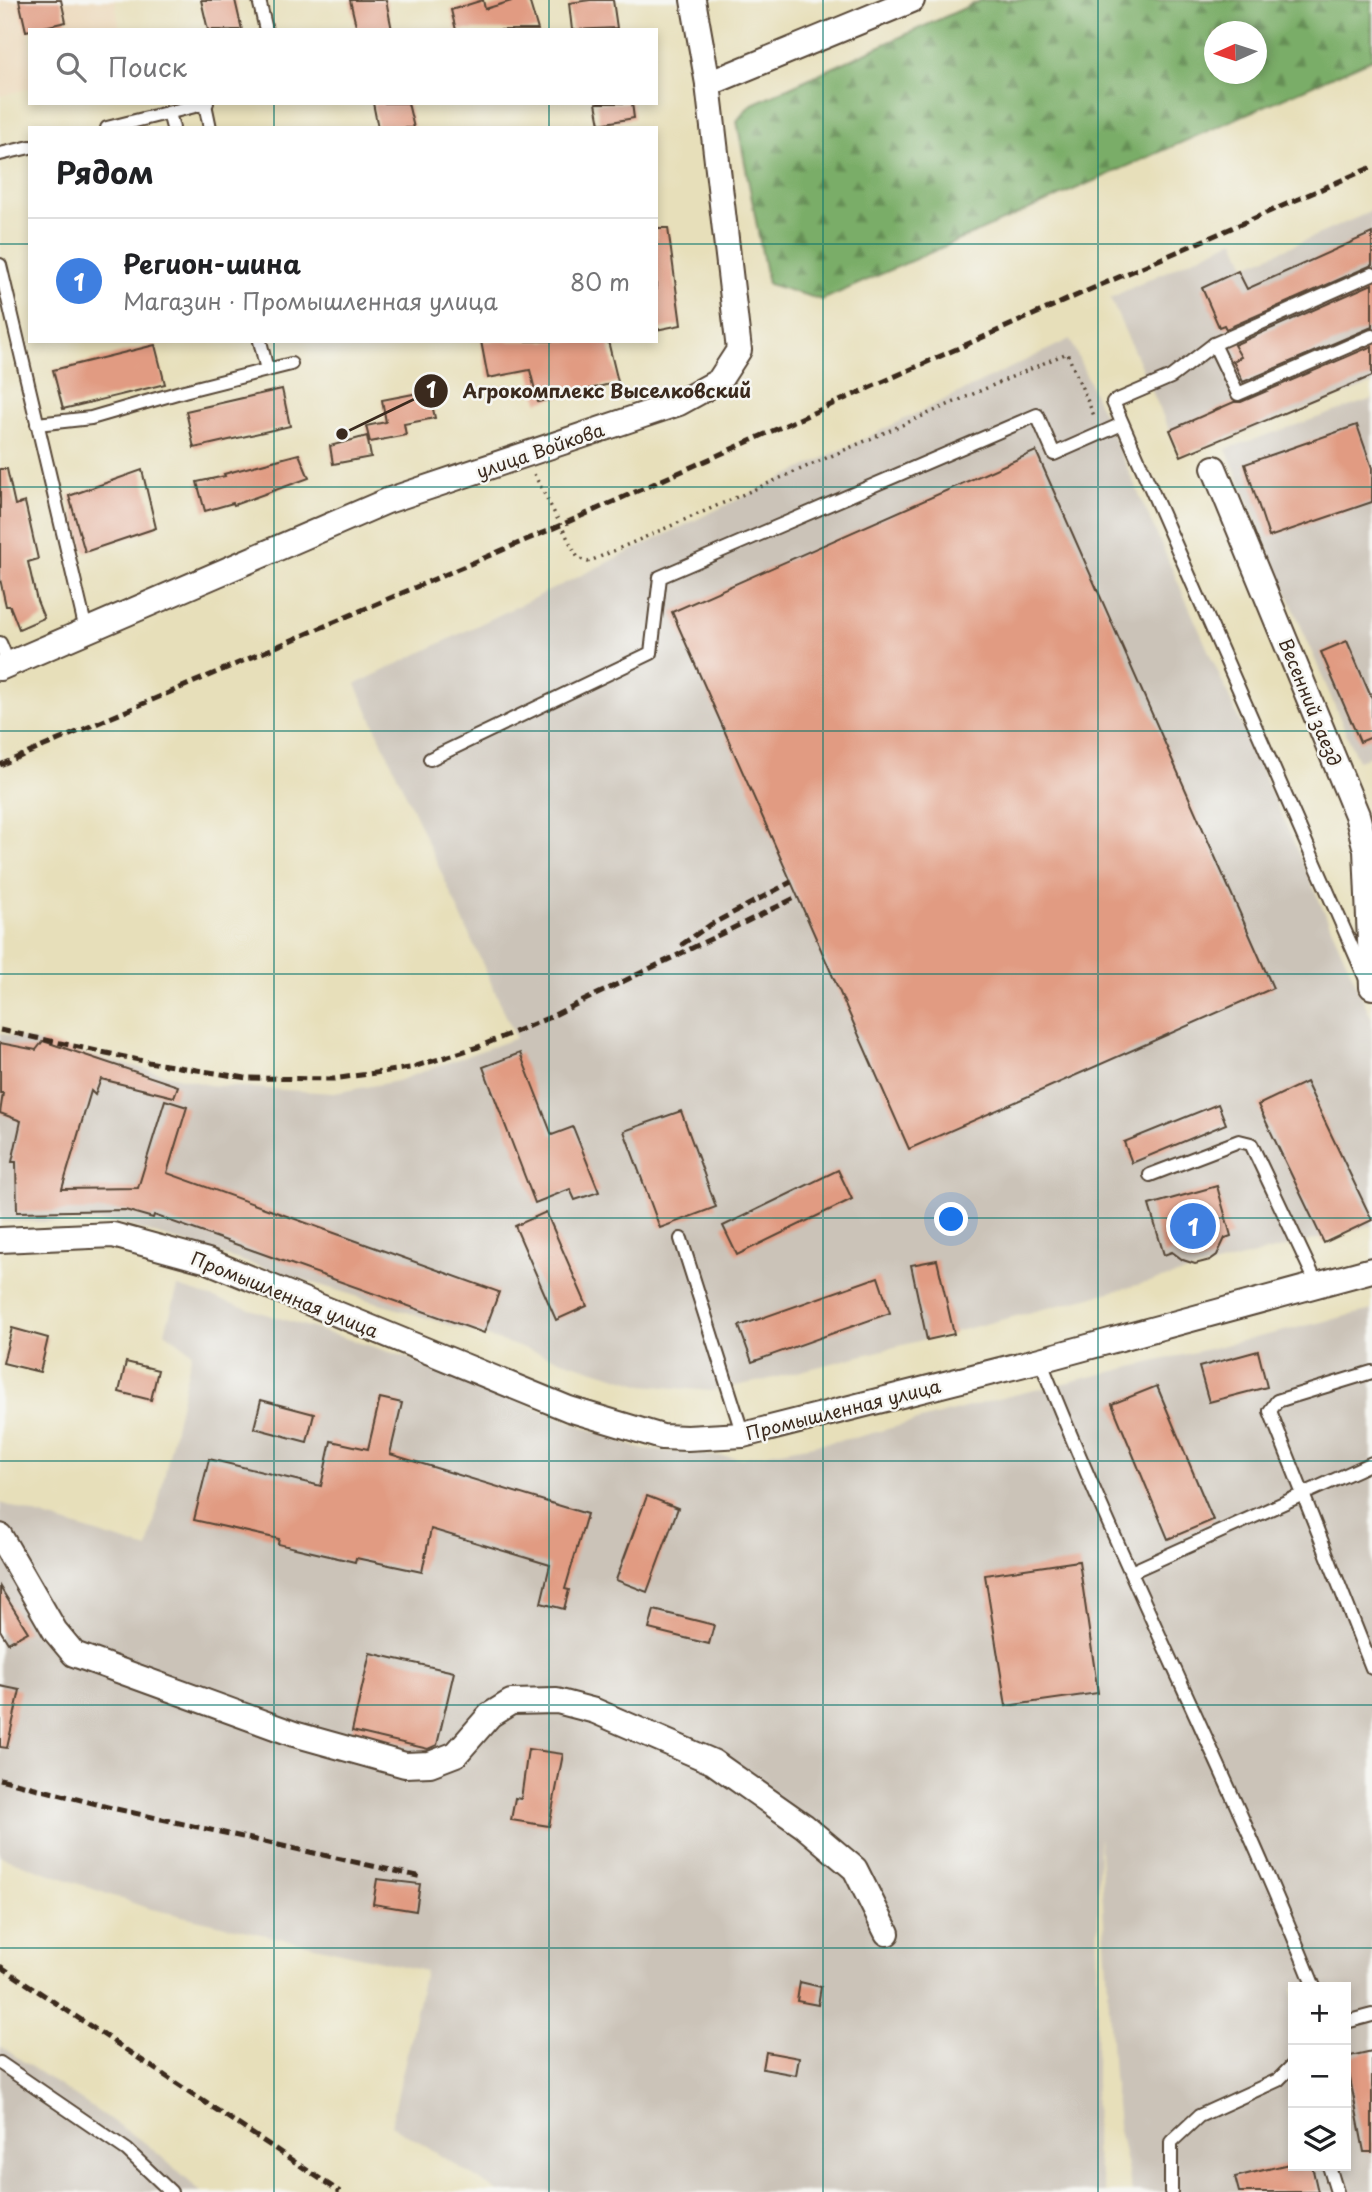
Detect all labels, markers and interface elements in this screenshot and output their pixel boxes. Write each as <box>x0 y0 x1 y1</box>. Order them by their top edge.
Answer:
north arrow <box>1204 21 1267 84</box>
search box <box>28 28 658 105</box>
text: Поиск <box>108 47 187 86</box>
icon: search <box>52 48 90 86</box>
text: Рядом <box>56 149 154 194</box>
text: Регион-шина <box>123 244 301 283</box>
text: 1 <box>74 264 85 299</box>
text: 80 m <box>570 264 630 299</box>
text: Магазин · Промышленная улица <box>123 283 498 318</box>
callout: Агрокомплекс Выселковский <box>414 371 765 411</box>
text: 1 <box>426 373 436 405</box>
text: Агрокомплекс Выселковский <box>462 376 751 404</box>
street label: улица Войкова <box>472 415 608 485</box>
street label: Весенний заезд <box>1273 634 1349 770</box>
pin: 1 <box>1170 1200 1216 1252</box>
your location <box>934 1202 968 1236</box>
street label: Промышленная улица <box>187 1244 383 1344</box>
street label: Промышленная улица <box>743 1372 944 1446</box>
map controls <box>1288 1982 1351 2171</box>
button: + <box>1288 1982 1351 2045</box>
button: − <box>1288 2045 1351 2108</box>
button: layers <box>1288 2108 1351 2171</box>

